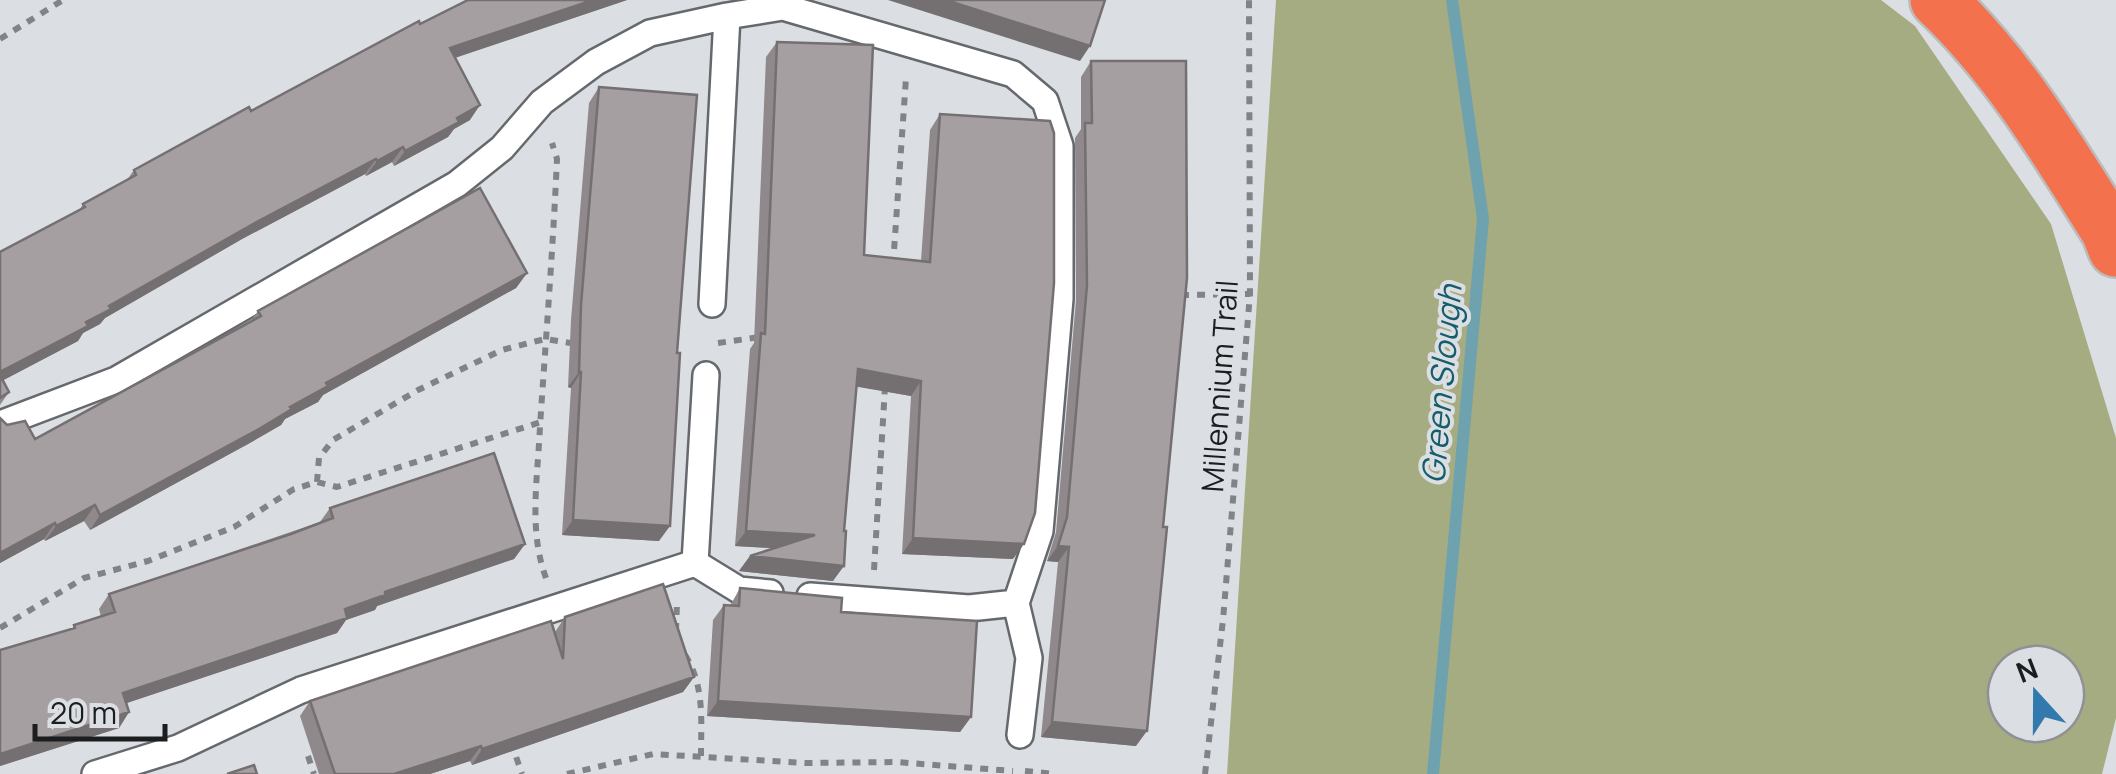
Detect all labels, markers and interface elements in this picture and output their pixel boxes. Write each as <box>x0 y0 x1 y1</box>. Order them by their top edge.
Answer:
street label: Millennium Trail <box>1191 279 1247 493</box>
water label: Green Slough <box>1410 282 1472 485</box>
north arrow <box>1986 644 2086 744</box>
text: N <box>2010 648 2043 691</box>
scale bar <box>35 679 165 741</box>
text: 20 m <box>50 692 117 733</box>

